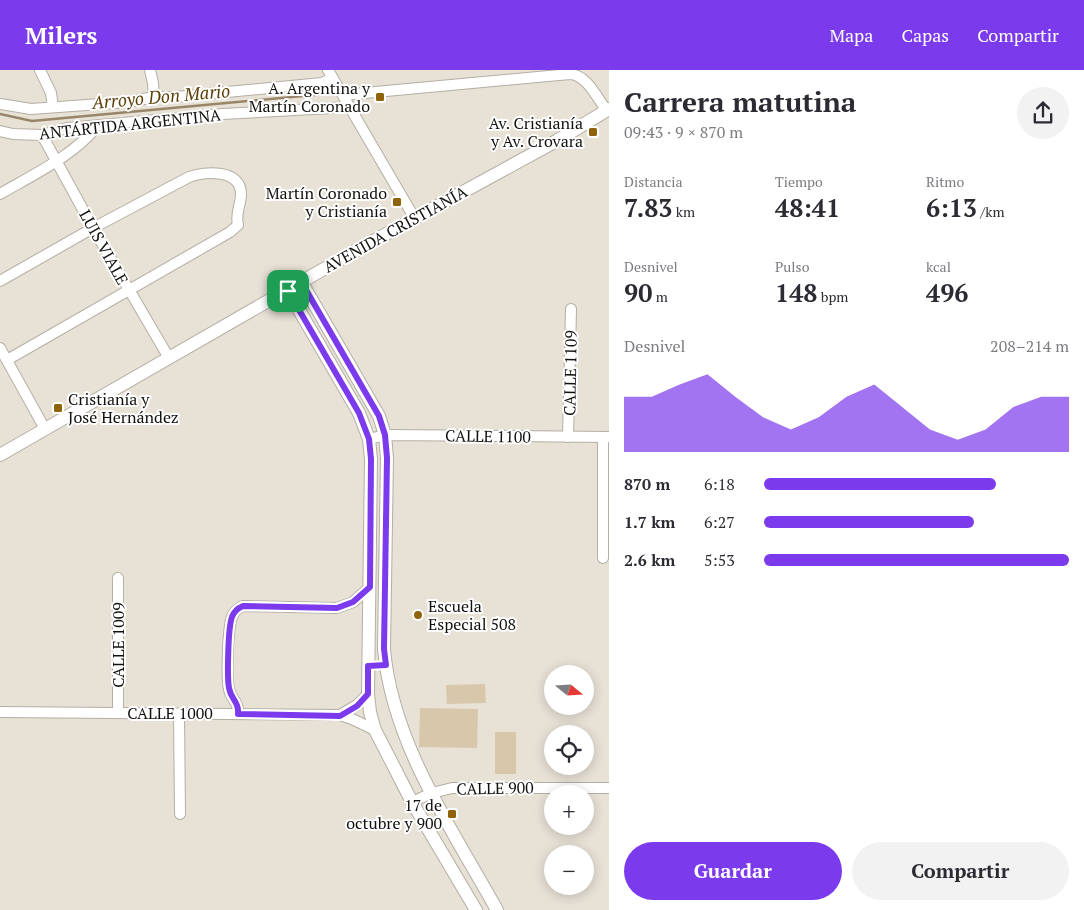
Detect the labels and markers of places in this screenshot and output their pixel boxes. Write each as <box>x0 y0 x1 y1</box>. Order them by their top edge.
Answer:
place label: A. Argentina y Martín Coronado <box>249 77 371 117</box>
marker: A. Argentina y Martín Coronado <box>374 91 386 103</box>
place label: Av. Cristianía y Av. Crovara <box>489 112 583 152</box>
marker: Av. Cristianía y Av. Crovara <box>587 126 599 138</box>
place label: Martín Coronado y Cristianía <box>266 182 387 222</box>
marker: Martín Coronado y Cristianía <box>391 196 403 208</box>
pin <box>267 270 309 312</box>
place label: Cristianía y José Hernández <box>68 388 179 428</box>
marker: Cristianía y José Hernández <box>52 402 64 414</box>
place label: Escuela Especial 508 <box>428 595 516 635</box>
marker: Escuela Especial 508 <box>412 609 424 621</box>
place label: 17 de octubre y 900 <box>346 794 442 834</box>
marker: 17 de octubre y 900 <box>446 808 458 820</box>

